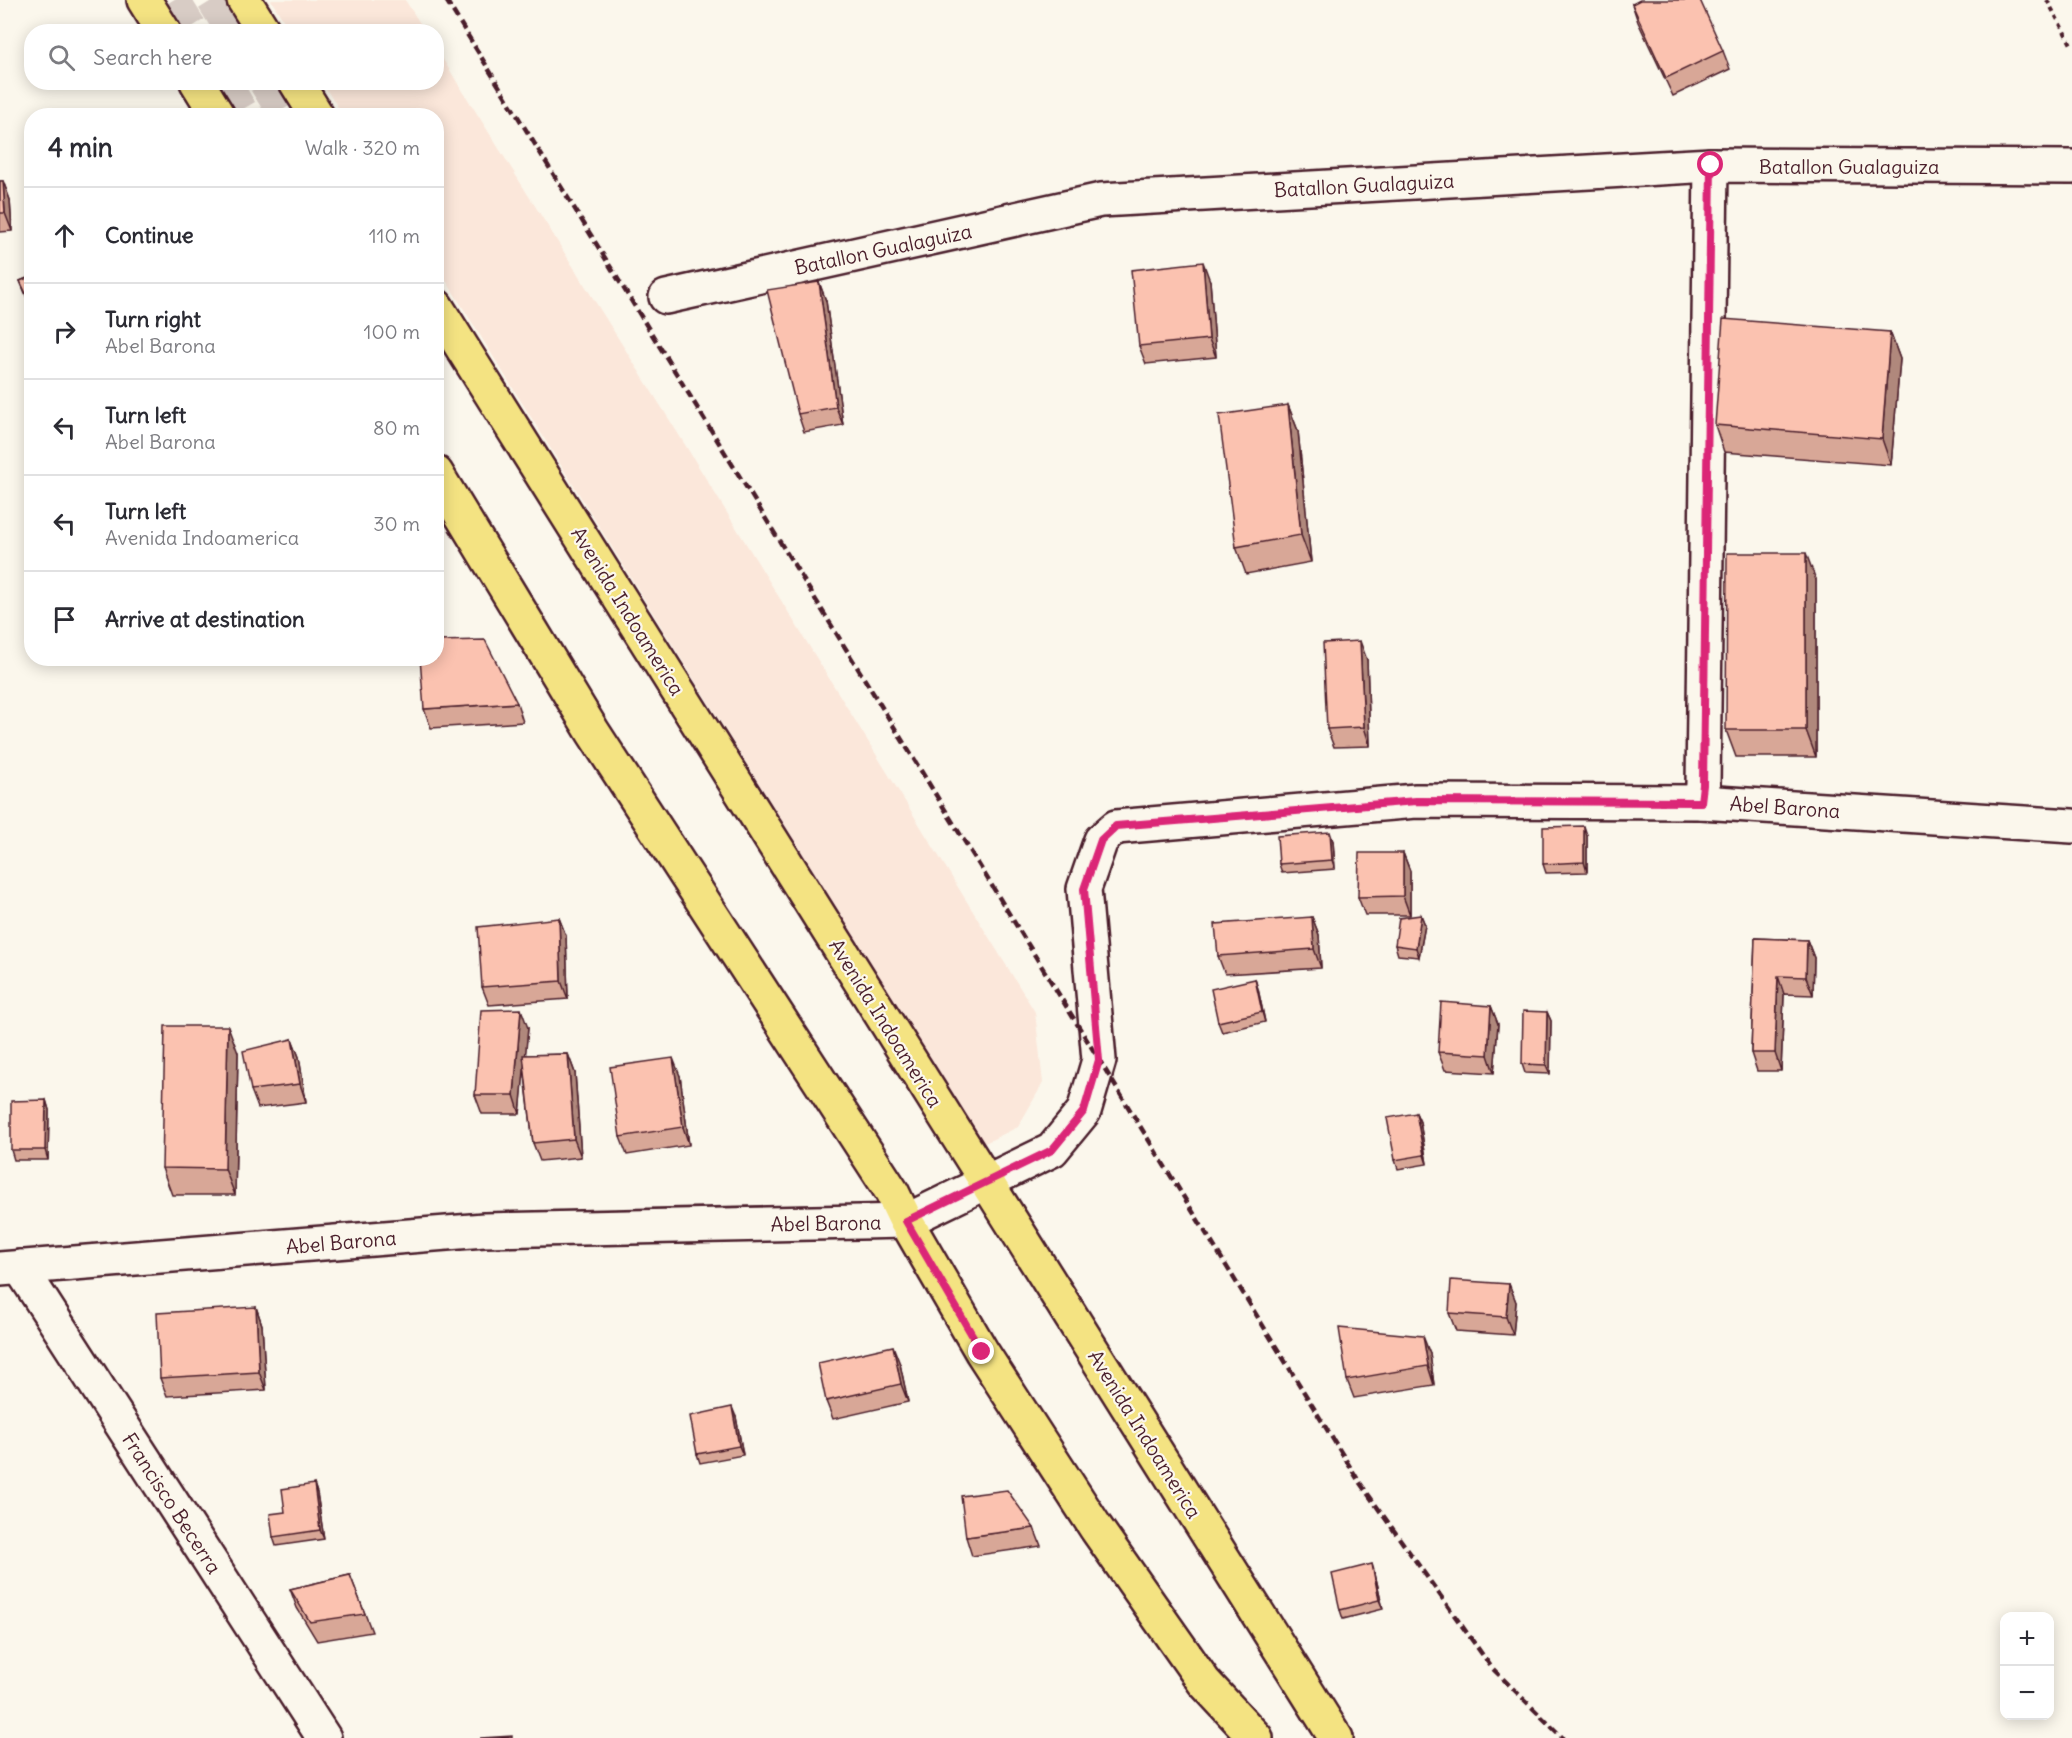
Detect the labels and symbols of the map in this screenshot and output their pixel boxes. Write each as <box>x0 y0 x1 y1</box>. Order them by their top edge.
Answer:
route start <box>1697 151 1723 177</box>
street label: Batallon Gualaguiza <box>1759 154 1939 179</box>
street label: Batallon Gualaguiza <box>1273 168 1455 202</box>
street label: Batallon Gualaguiza <box>792 218 974 280</box>
street label: Avenida Indoamerica <box>566 522 690 700</box>
street label: Abel Barona <box>1729 791 1841 823</box>
street label: Avenida Indoamerica <box>824 934 948 1112</box>
street label: Abel Barona <box>770 1210 882 1236</box>
street label: Abel Barona <box>285 1225 397 1259</box>
route end <box>968 1338 994 1364</box>
street label: Avenida Indoamerica <box>1083 1345 1207 1523</box>
street label: Francisco Becerra <box>117 1428 227 1578</box>

